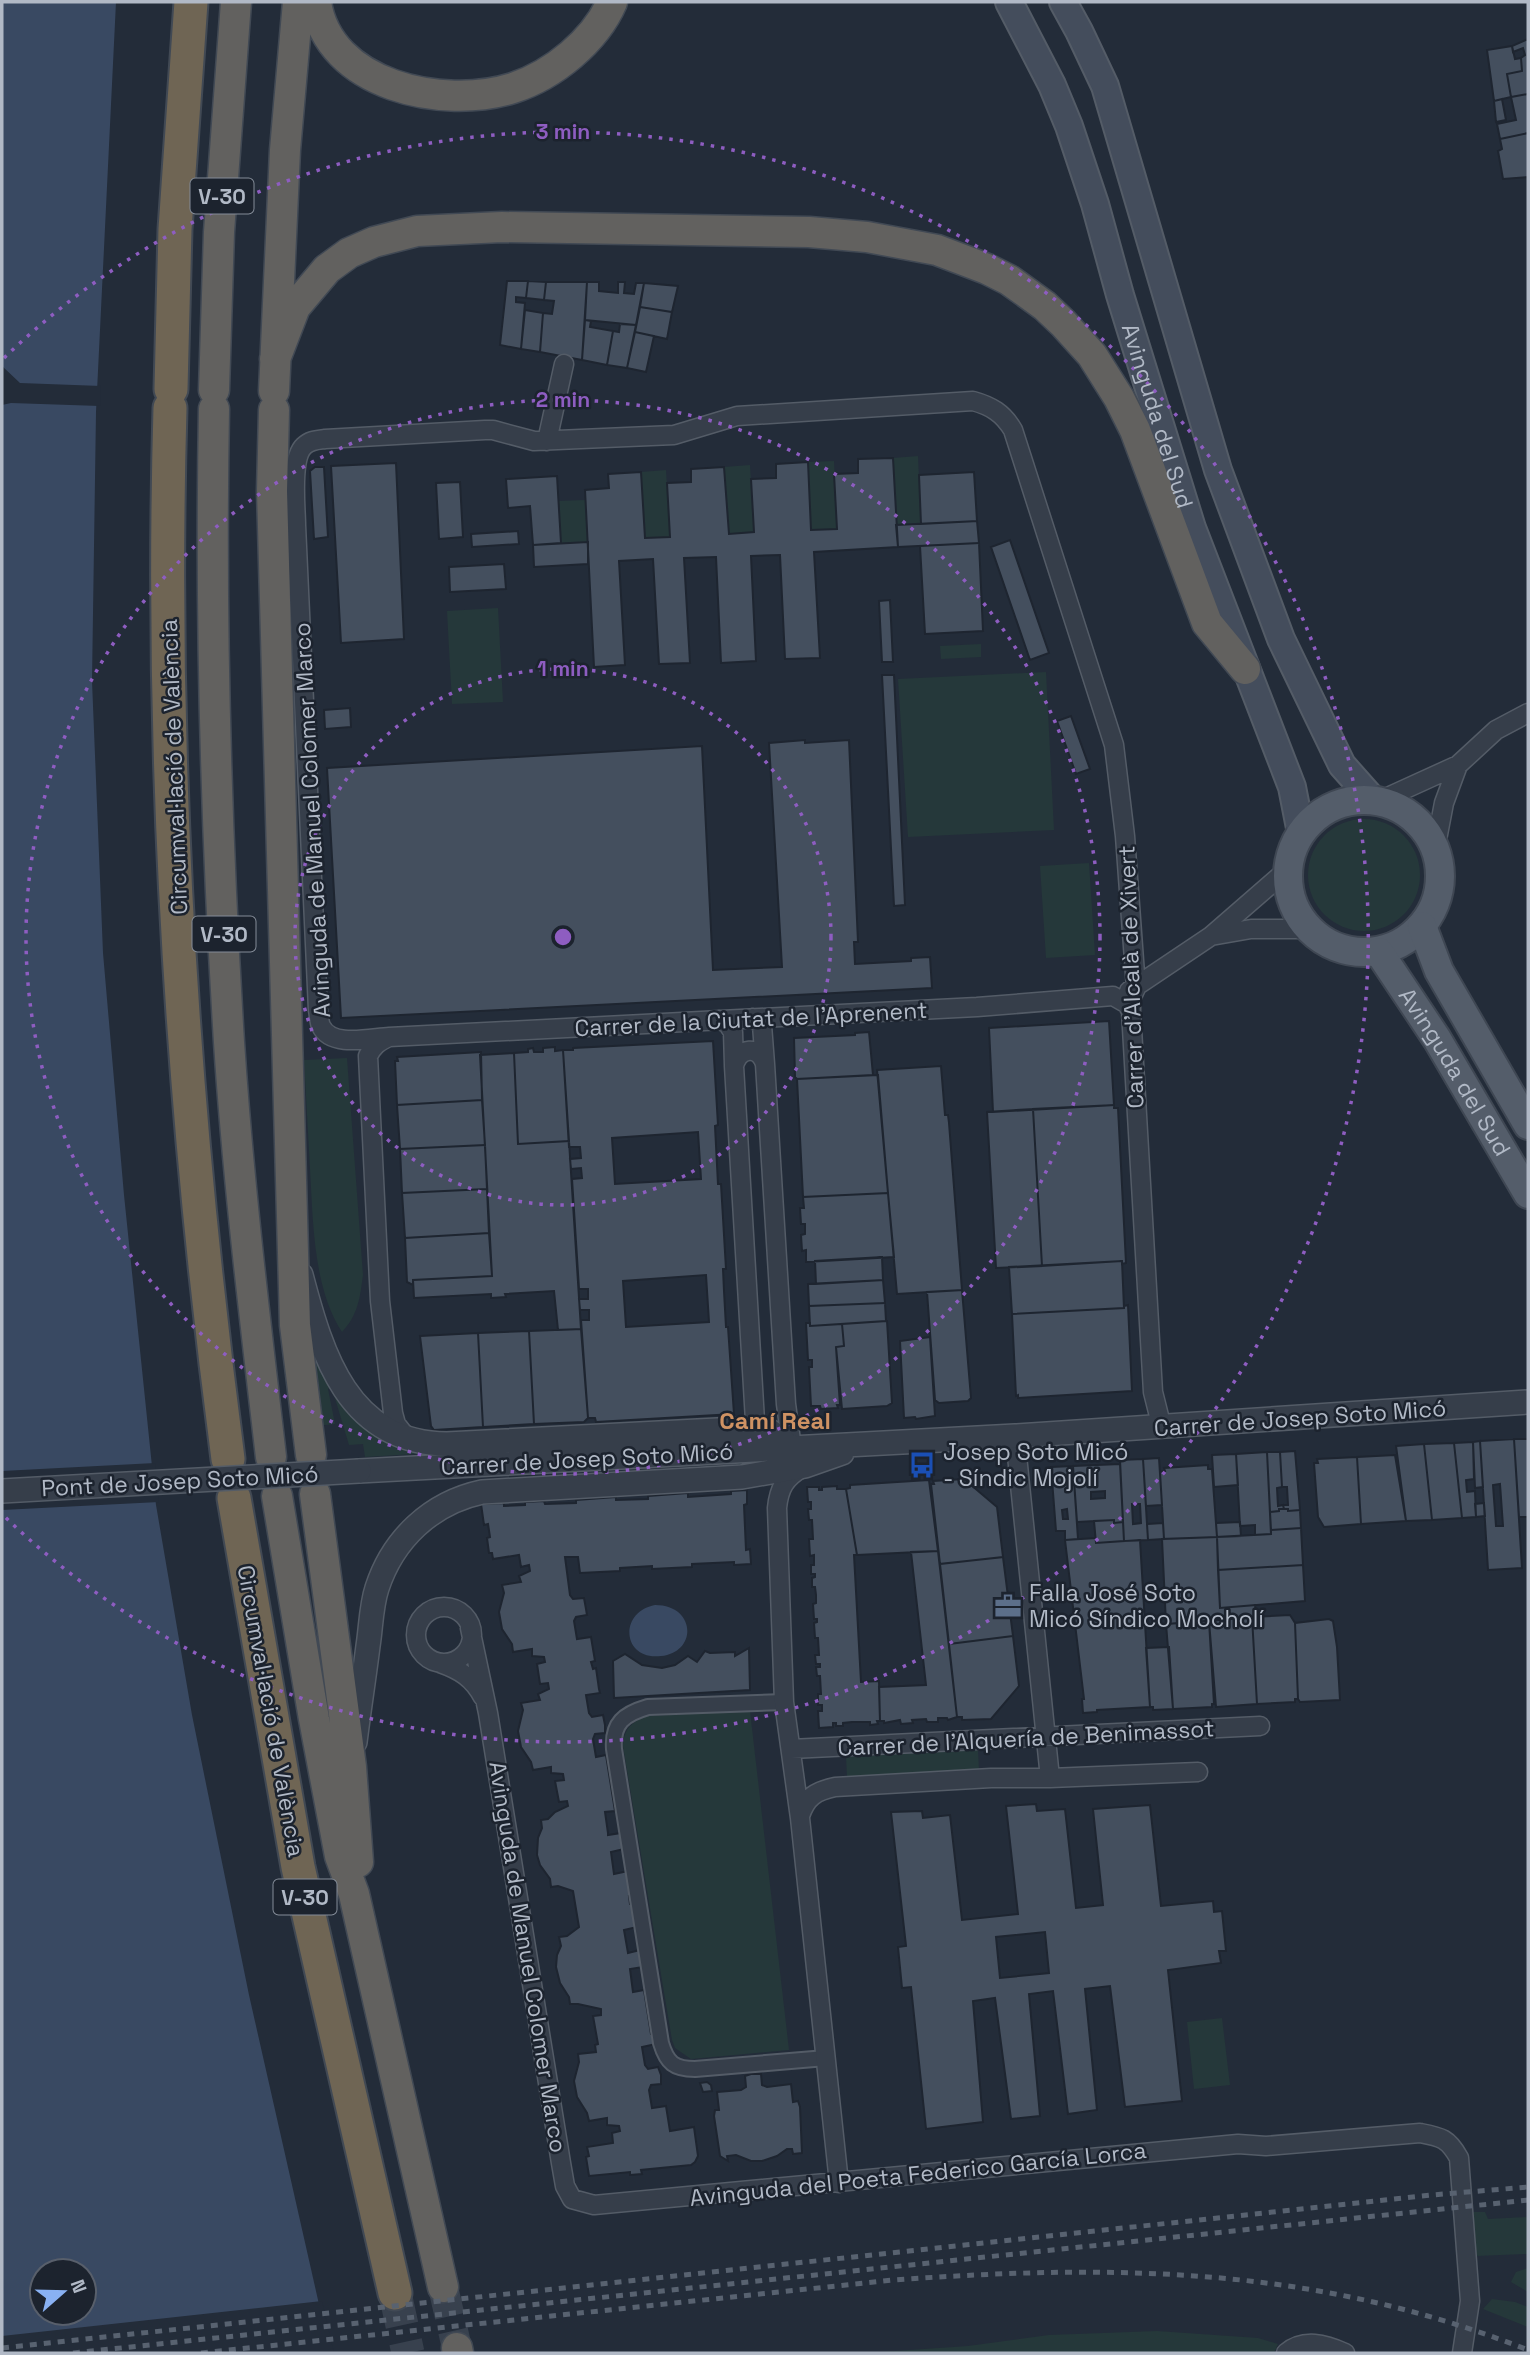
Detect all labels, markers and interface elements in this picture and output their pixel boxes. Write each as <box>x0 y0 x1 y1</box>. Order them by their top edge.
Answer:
text: 3 min <box>536 118 590 145</box>
road number: V-30 <box>190 178 254 214</box>
street label: Avinguda del Sud <box>1115 320 1200 512</box>
text: 2 min <box>536 386 590 413</box>
street label: Circumval·lació de València <box>154 619 194 915</box>
street label: Avinguda de Manuel Colomer Marco <box>287 622 337 1018</box>
text: 1 min <box>537 655 589 682</box>
street label: Carrer d'Alcalà de Xivert <box>1111 845 1151 1109</box>
road number: V-30 <box>192 916 256 951</box>
centre of rings <box>551 925 575 949</box>
street label: Avinguda del Sud <box>1392 982 1518 1162</box>
street label: Carrer de la Ciutat de l'Aprenent <box>574 995 928 1043</box>
street label: Carrer de Josep Soto Micó <box>1153 1393 1447 1443</box>
district label: Camí Real <box>719 1405 831 1436</box>
street label: Carrer de Josep Soto Micó <box>440 1436 734 1482</box>
place label: Josep Soto Micó - Síndic Mojolí <box>943 1437 1128 1493</box>
bus stop icon: Josep Soto Micó - Síndic Mojolí <box>907 1450 937 1480</box>
street label: Pont de Josep Soto Micó <box>41 1459 319 1503</box>
street label: Circumval·lació de València <box>231 1563 311 1859</box>
place label: Falla José Soto Micó Síndico Mocholí <box>1029 1578 1264 1634</box>
office icon: Falla José Soto Micó Síndico Mocholí <box>993 1591 1023 1621</box>
street label: Carrer de l'Alquería de Benimassot <box>837 1713 1215 1763</box>
street label: Avinguda de Manuel Colomer Marco <box>482 1759 574 2155</box>
road number: V-30 <box>274 1880 336 1914</box>
street label: Avinguda del Poeta Federico García Lorca <box>688 2135 1148 2213</box>
north arrow <box>28 2257 98 2327</box>
text: N <box>65 2276 92 2297</box>

